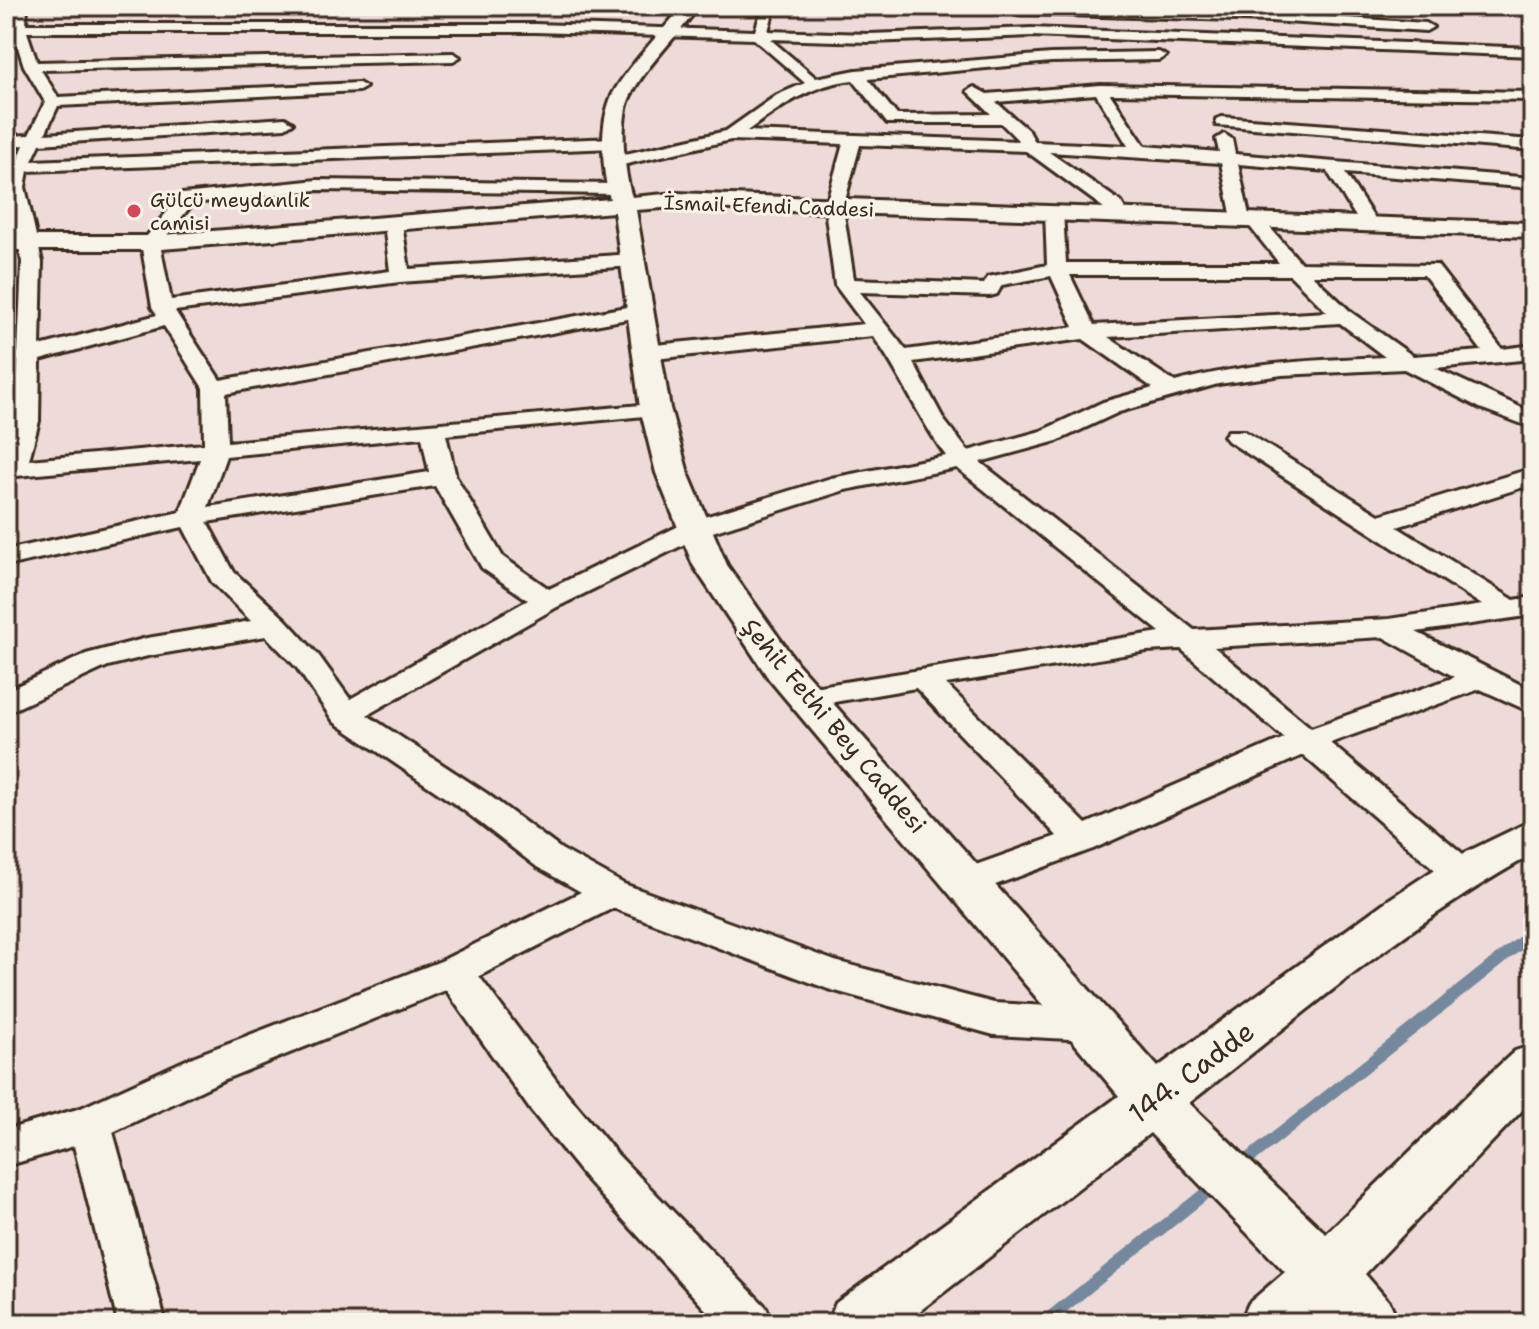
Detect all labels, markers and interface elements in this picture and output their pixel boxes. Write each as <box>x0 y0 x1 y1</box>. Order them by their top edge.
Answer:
place label: Gülcü meydanlık camisi <box>150 187 310 236</box>
street label: İsmail Efendi Caddesi <box>663 189 875 223</box>
marker: Gülcü meydanlık camisi <box>125 202 143 220</box>
street label: Şehit Fethi Bey Caddesi <box>734 612 934 840</box>
street label: 144. Cadde <box>1120 1012 1262 1132</box>

